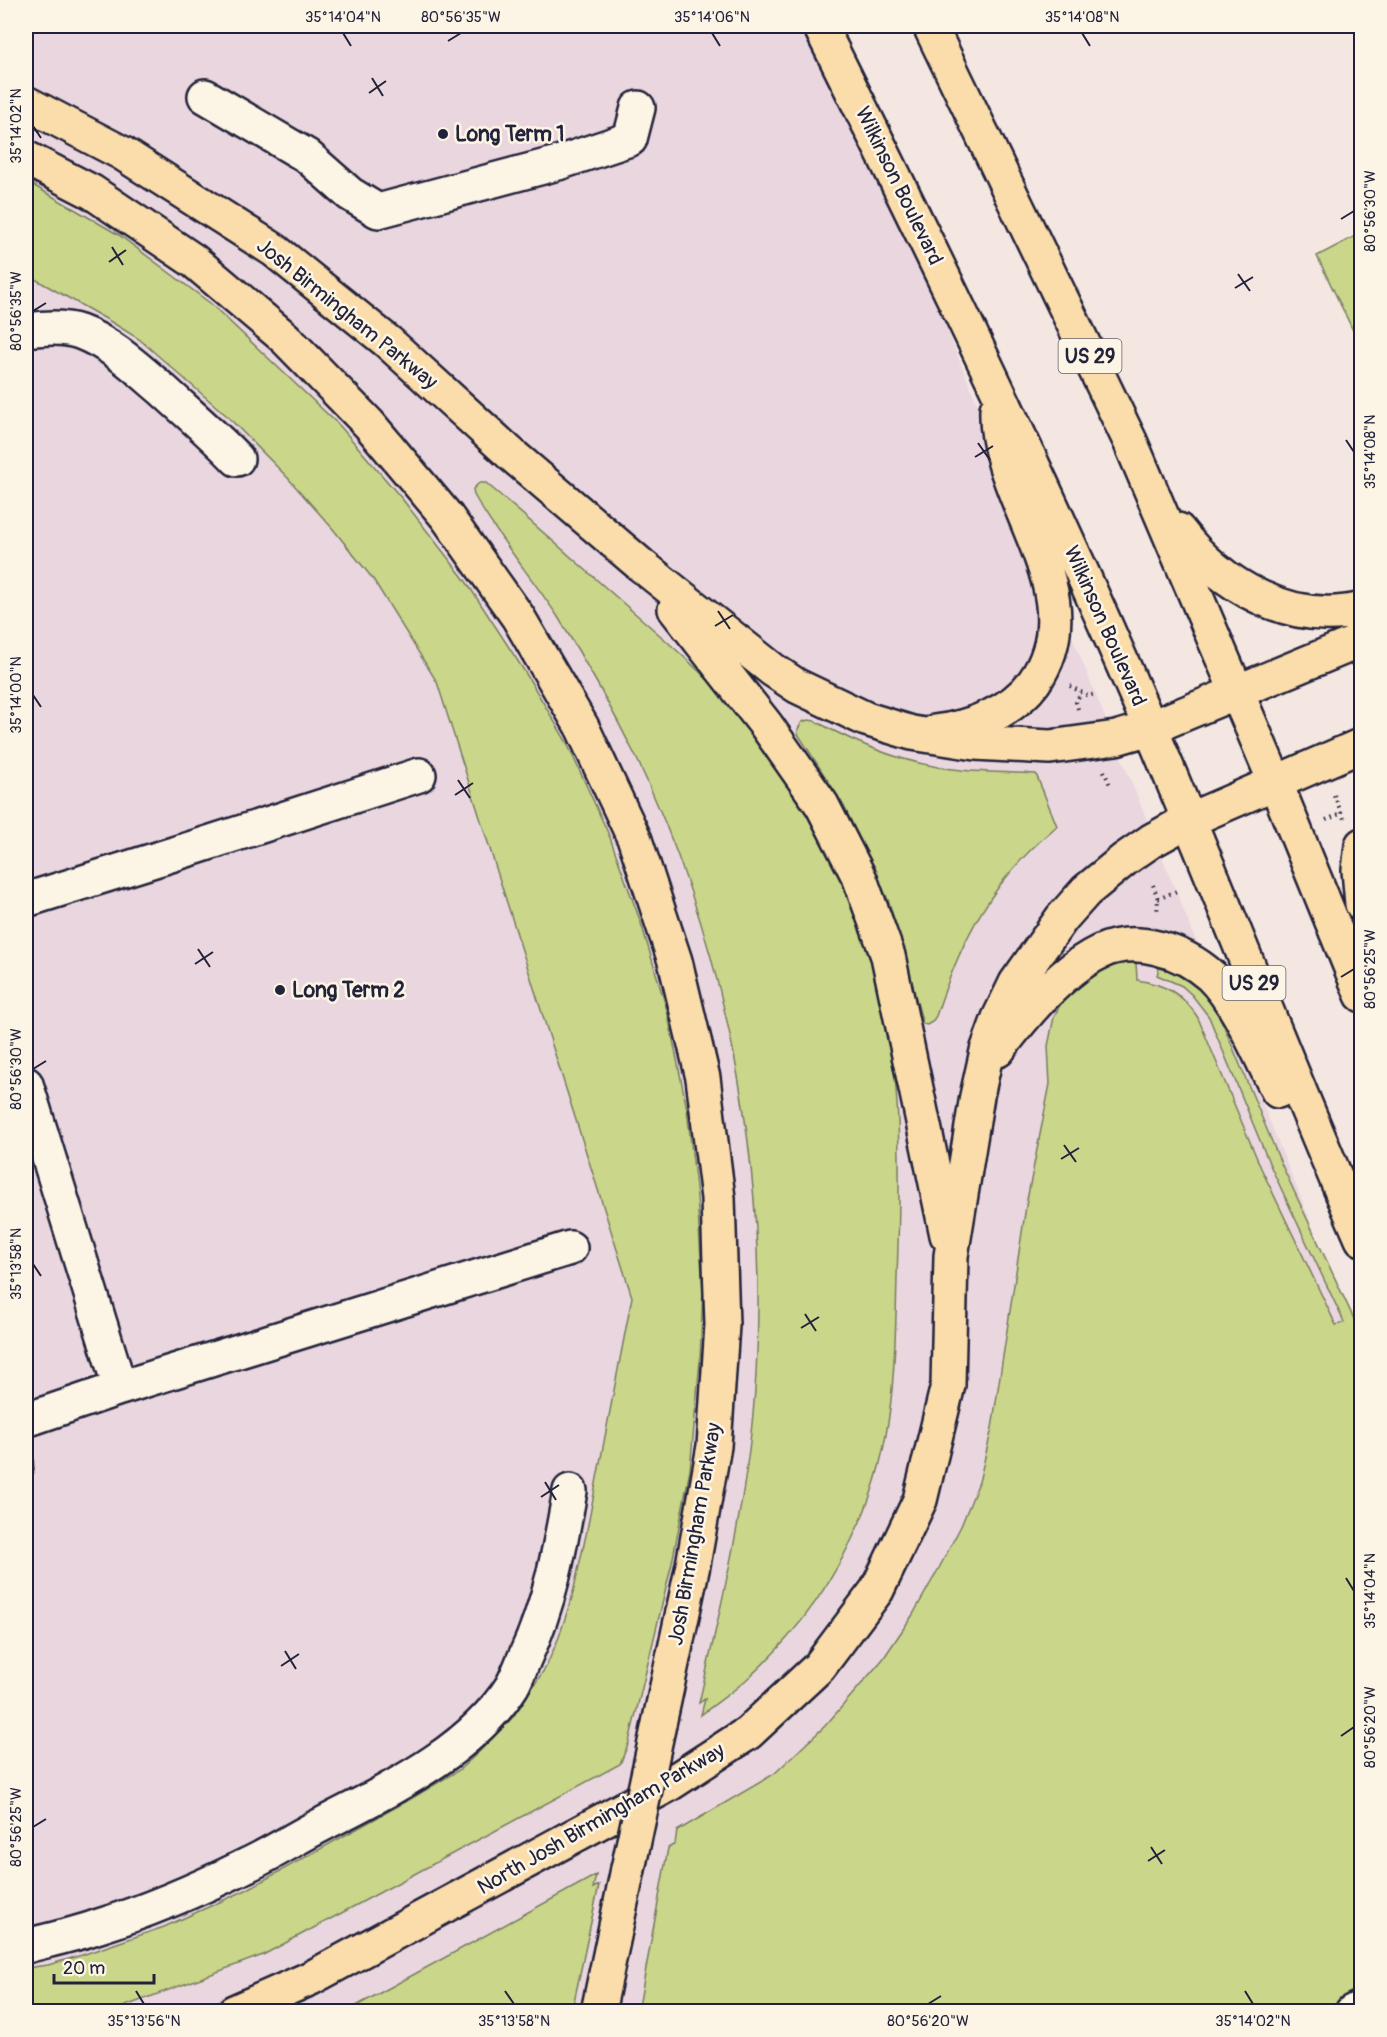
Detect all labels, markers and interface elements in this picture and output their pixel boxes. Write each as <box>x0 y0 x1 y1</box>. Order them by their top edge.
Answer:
text: 35°14'04"N <box>305 8 381 27</box>
text: 80°56'35"W <box>421 8 501 27</box>
text: 35°14'06"N <box>674 8 750 27</box>
text: 35°14'08"N <box>1045 8 1119 27</box>
text: 35°14'02"N <box>7 88 26 164</box>
street label: Wilkinson Boulevard <box>849 102 949 270</box>
place label: Long Term 1 <box>455 121 565 148</box>
marker: Long Term 1 <box>436 127 450 141</box>
text: 80°56'30"W <box>1361 170 1380 252</box>
street label: Josh Birmingham Parkway <box>251 233 443 395</box>
text: 80°56'35"W <box>7 271 26 351</box>
road number: US 29 <box>1058 339 1122 373</box>
text: 35°14'08"N <box>1361 415 1380 489</box>
street label: Wilkinson Boulevard <box>1057 541 1153 711</box>
text: 35°14'00"N <box>7 656 26 734</box>
text: 80°56'25"W <box>1361 929 1380 1009</box>
road number: US 29 <box>1222 966 1286 1000</box>
place label: Long Term 2 <box>292 977 405 1004</box>
marker: Long Term 2 <box>273 983 287 997</box>
text: 80°56'30"W <box>7 1028 26 1110</box>
text: 35°13'58"N <box>7 1228 26 1300</box>
street label: Josh Birmingham Parkway <box>662 1421 728 1647</box>
text: 35°14'04"N <box>1361 1553 1380 1629</box>
text: 80°56'20"W <box>1361 1686 1380 1768</box>
street label: North Josh Birmingham Parkway <box>472 1737 730 1901</box>
text: 80°56'25"W <box>7 1787 26 1867</box>
scale bar <box>54 1947 154 1985</box>
text: 20 m <box>63 1957 105 1980</box>
text: 35°13'56"N <box>107 2012 181 2031</box>
text: 35°13'58"N <box>478 2012 550 2031</box>
text: 80°56'20"W <box>887 2012 969 2031</box>
text: 35°14'02"N <box>1215 2012 1291 2031</box>

